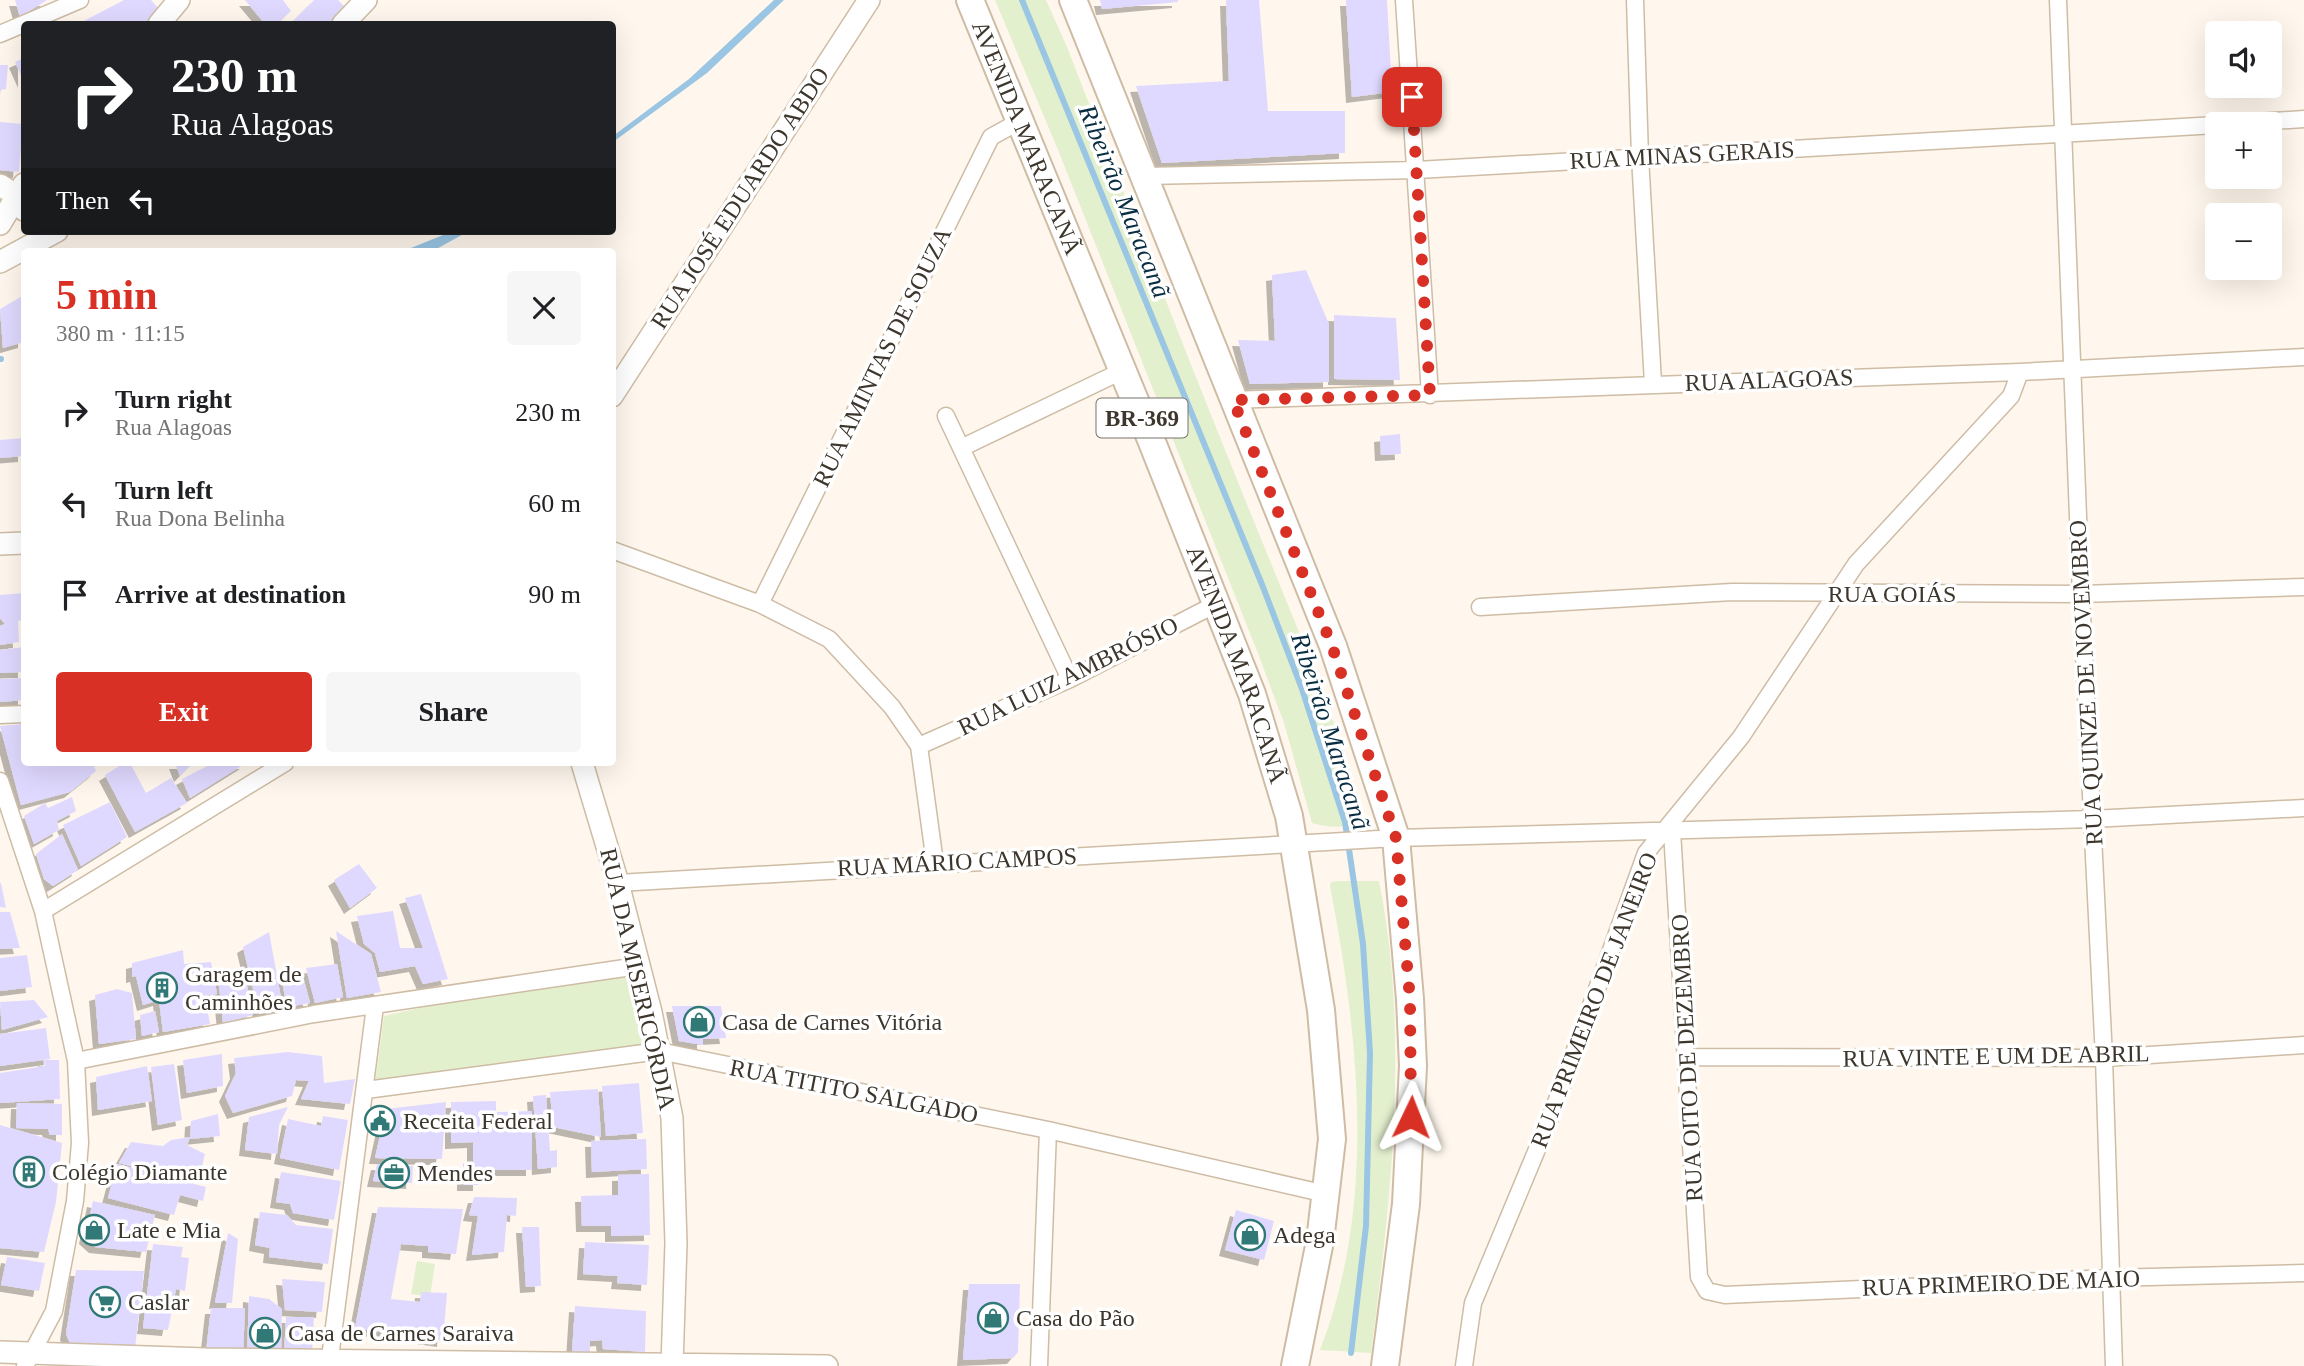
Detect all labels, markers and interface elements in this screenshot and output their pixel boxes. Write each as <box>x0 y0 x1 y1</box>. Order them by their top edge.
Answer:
street label: AVENIDA MARACANÃ <box>967 17 1087 259</box>
map controls <box>2205 21 2282 280</box>
button: sound <box>2205 21 2282 98</box>
text: 230 m <box>171 48 298 103</box>
icon: right <box>56 49 147 140</box>
street label: RUA JOSÉ EDUARDO ABDO <box>646 63 834 333</box>
pin <box>1382 67 1442 127</box>
icon: arrive <box>1393 78 1431 116</box>
water label: Ribeirão Maracanã <box>1072 99 1177 302</box>
text: Rua Alagoas <box>171 106 334 142</box>
button: + <box>2205 112 2282 189</box>
street label: RUA MINAS GERAIS <box>1569 136 1795 174</box>
icon: left <box>123 182 161 220</box>
text: Then <box>56 186 109 215</box>
button: − <box>2205 203 2282 280</box>
street label: RUA AMINTAS DE SOUZA <box>808 222 957 491</box>
button: close <box>507 271 581 345</box>
text: 5 min <box>56 272 158 318</box>
text: 380 m · 11:15 <box>56 321 185 346</box>
street label: RUA ALAGOAS <box>1684 364 1854 396</box>
text: Turn right <box>115 385 232 414</box>
icon: right <box>56 394 94 432</box>
text: 230 m <box>515 398 581 427</box>
road number: BR-369 <box>1096 398 1188 438</box>
text: Rua Alagoas <box>115 415 232 440</box>
text: Turn left <box>115 476 213 505</box>
icon: left <box>56 485 94 523</box>
text: 60 m <box>528 489 581 518</box>
text: Rua Dona Belinha <box>115 506 285 531</box>
street label: RUA QUINZE DE NOVEMBRO <box>2064 520 2108 846</box>
street label: AVENIDA MARACANÃ <box>1181 542 1291 787</box>
icon: arrive <box>56 576 94 614</box>
text: Arrive at destination <box>115 580 346 609</box>
text: 90 m <box>528 580 581 609</box>
street label: RUA GOIÁS <box>1828 581 1956 607</box>
street label: RUA LUIZ AMBRÓSIO <box>954 611 1182 741</box>
water label: Ribeirão Maracanã <box>1285 628 1376 834</box>
button: Exit <box>56 672 312 752</box>
button: Share <box>326 672 581 752</box>
street label: RUA MÁRIO CAMPOS <box>836 843 1078 881</box>
street label: RUA DA MISERICÓRDIA <box>595 845 681 1113</box>
street label: RUA PRIMEIRO DE JANEIRO <box>1526 849 1662 1151</box>
street label: RUA OITO DE DEZEMBRO <box>1666 913 1708 1203</box>
place label: Garagem de Caminhões <box>185 961 302 1015</box>
building icon: Garagem de Caminhões <box>145 971 179 1005</box>
shop icon: Casa de Carnes Vitória <box>682 1005 716 1039</box>
place label: Casa de Carnes Vitória <box>722 1009 942 1035</box>
street label: RUA VINTE E UM DE ABRIL <box>1842 1040 2150 1072</box>
street label: RUA TITITO SALGADO <box>728 1054 980 1128</box>
position arrow <box>1374 1080 1448 1154</box>
public building icon: Receita Federal <box>363 1104 397 1138</box>
place label: Receita Federal <box>403 1108 553 1134</box>
building icon: Colégio Diamante <box>12 1155 46 1189</box>
office icon: Mendes <box>377 1156 411 1190</box>
place label: Colégio Diamante <box>52 1159 227 1185</box>
place label: Mendes <box>417 1160 493 1186</box>
shop icon: Late e Mia <box>77 1213 111 1247</box>
place label: Late e Mia <box>117 1217 221 1243</box>
shop icon: Adega <box>1233 1218 1267 1252</box>
place label: Adega <box>1273 1222 1336 1248</box>
street label: RUA PRIMEIRO DE MAIO <box>1862 1265 2140 1301</box>
supermarket icon: Caslar <box>88 1285 122 1319</box>
place label: Caslar <box>128 1289 189 1315</box>
shop icon: Casa do Pão <box>976 1301 1010 1335</box>
place label: Casa do Pão <box>1016 1305 1135 1331</box>
shop icon: Casa de Carnes Saraiva <box>248 1316 282 1350</box>
place label: Casa de Carnes Saraiva <box>288 1320 514 1346</box>

